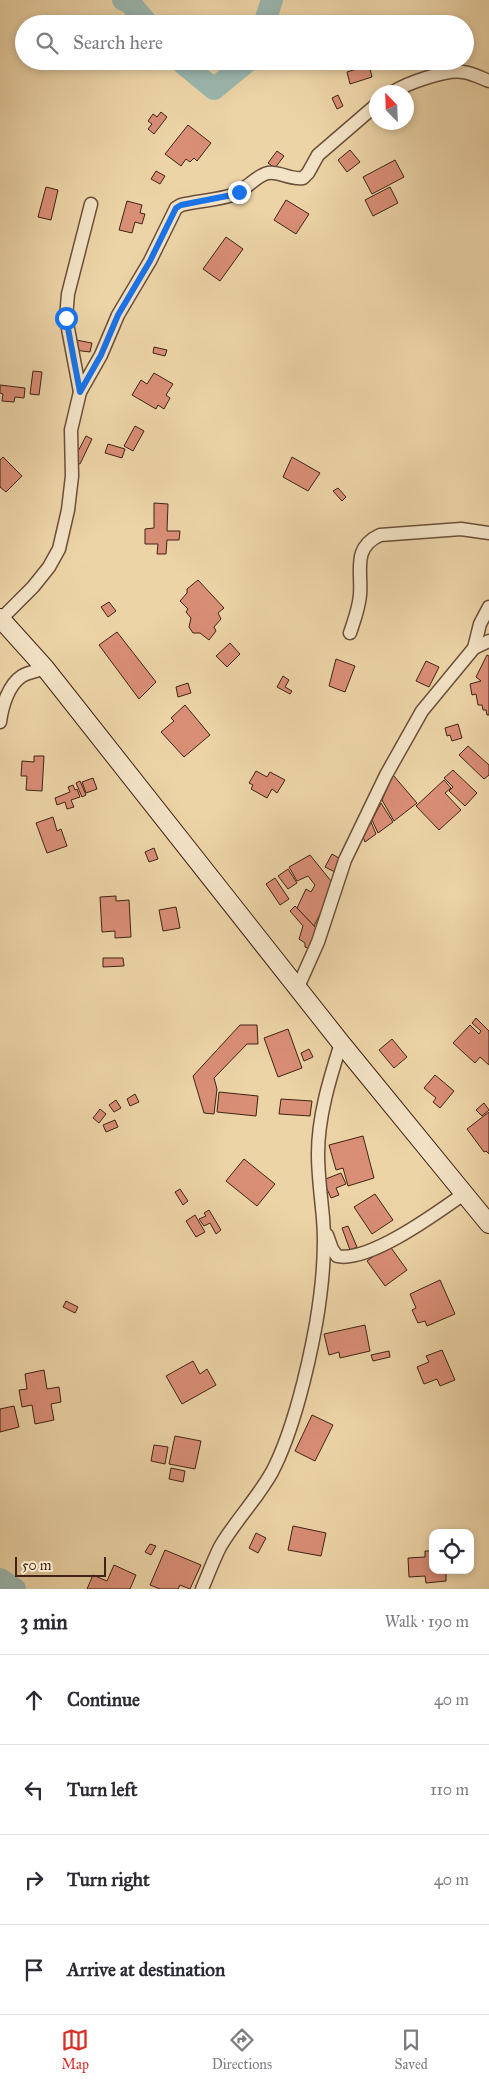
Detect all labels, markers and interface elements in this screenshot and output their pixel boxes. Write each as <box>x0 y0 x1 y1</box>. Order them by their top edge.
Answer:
search box <box>15 15 474 70</box>
icon: search <box>33 29 61 57</box>
text: Search here <box>73 31 163 54</box>
north arrow <box>369 85 414 130</box>
route end <box>228 181 251 204</box>
route start <box>55 307 78 330</box>
map controls <box>429 1529 474 1574</box>
button: locate <box>429 1529 474 1574</box>
scale bar <box>15 1554 106 1577</box>
text: 50 m <box>22 1557 51 1574</box>
text: 3 min <box>20 1609 68 1635</box>
text: Walk · 190 m <box>385 1612 469 1631</box>
icon: ahead <box>20 1686 48 1714</box>
text: Continue <box>67 1688 140 1711</box>
text: 40 m <box>434 1690 469 1709</box>
icon: left <box>20 1776 48 1804</box>
text: Turn left <box>67 1778 137 1801</box>
text: 110 m <box>430 1780 469 1799</box>
icon: right <box>20 1866 48 1894</box>
text: Turn right <box>67 1868 150 1891</box>
text: 40 m <box>434 1870 469 1889</box>
icon: arrive <box>20 1956 48 1984</box>
text: Arrive at destination <box>67 1958 225 1981</box>
tab: Map <box>61 2026 89 2073</box>
tab: Directions <box>212 2026 272 2073</box>
tab: Saved <box>395 2026 428 2073</box>

